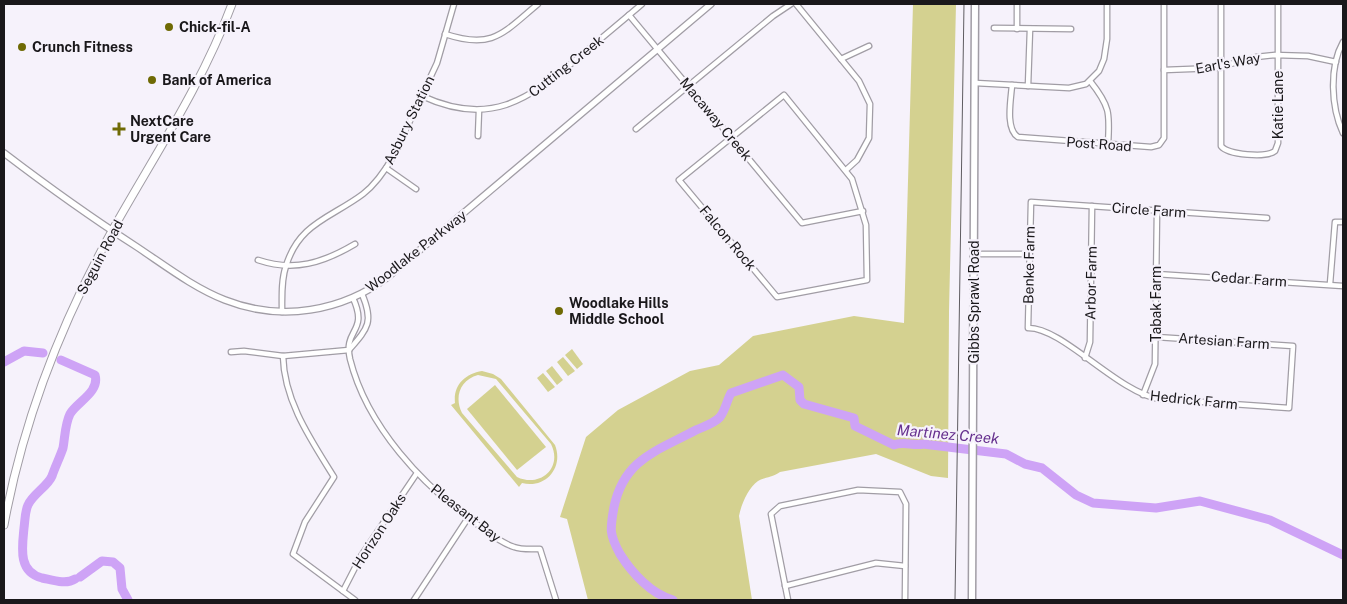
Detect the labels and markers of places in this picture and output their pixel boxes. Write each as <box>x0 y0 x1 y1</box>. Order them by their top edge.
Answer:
place label: Chick-fil-A <box>179 19 251 35</box>
marker: Chick-fil-A <box>163 21 175 33</box>
place label: Crunch Fitness <box>32 39 133 55</box>
marker: Crunch Fitness <box>16 41 28 53</box>
place label: Bank of America <box>162 72 271 88</box>
marker: Bank of America <box>146 74 158 86</box>
place label: NextCare Urgent Care <box>130 113 211 145</box>
marker: NextCare Urgent Care <box>112 122 126 136</box>
place label: Woodlake Hills Middle School <box>569 295 669 327</box>
marker: Woodlake Hills Middle School <box>553 305 565 317</box>

